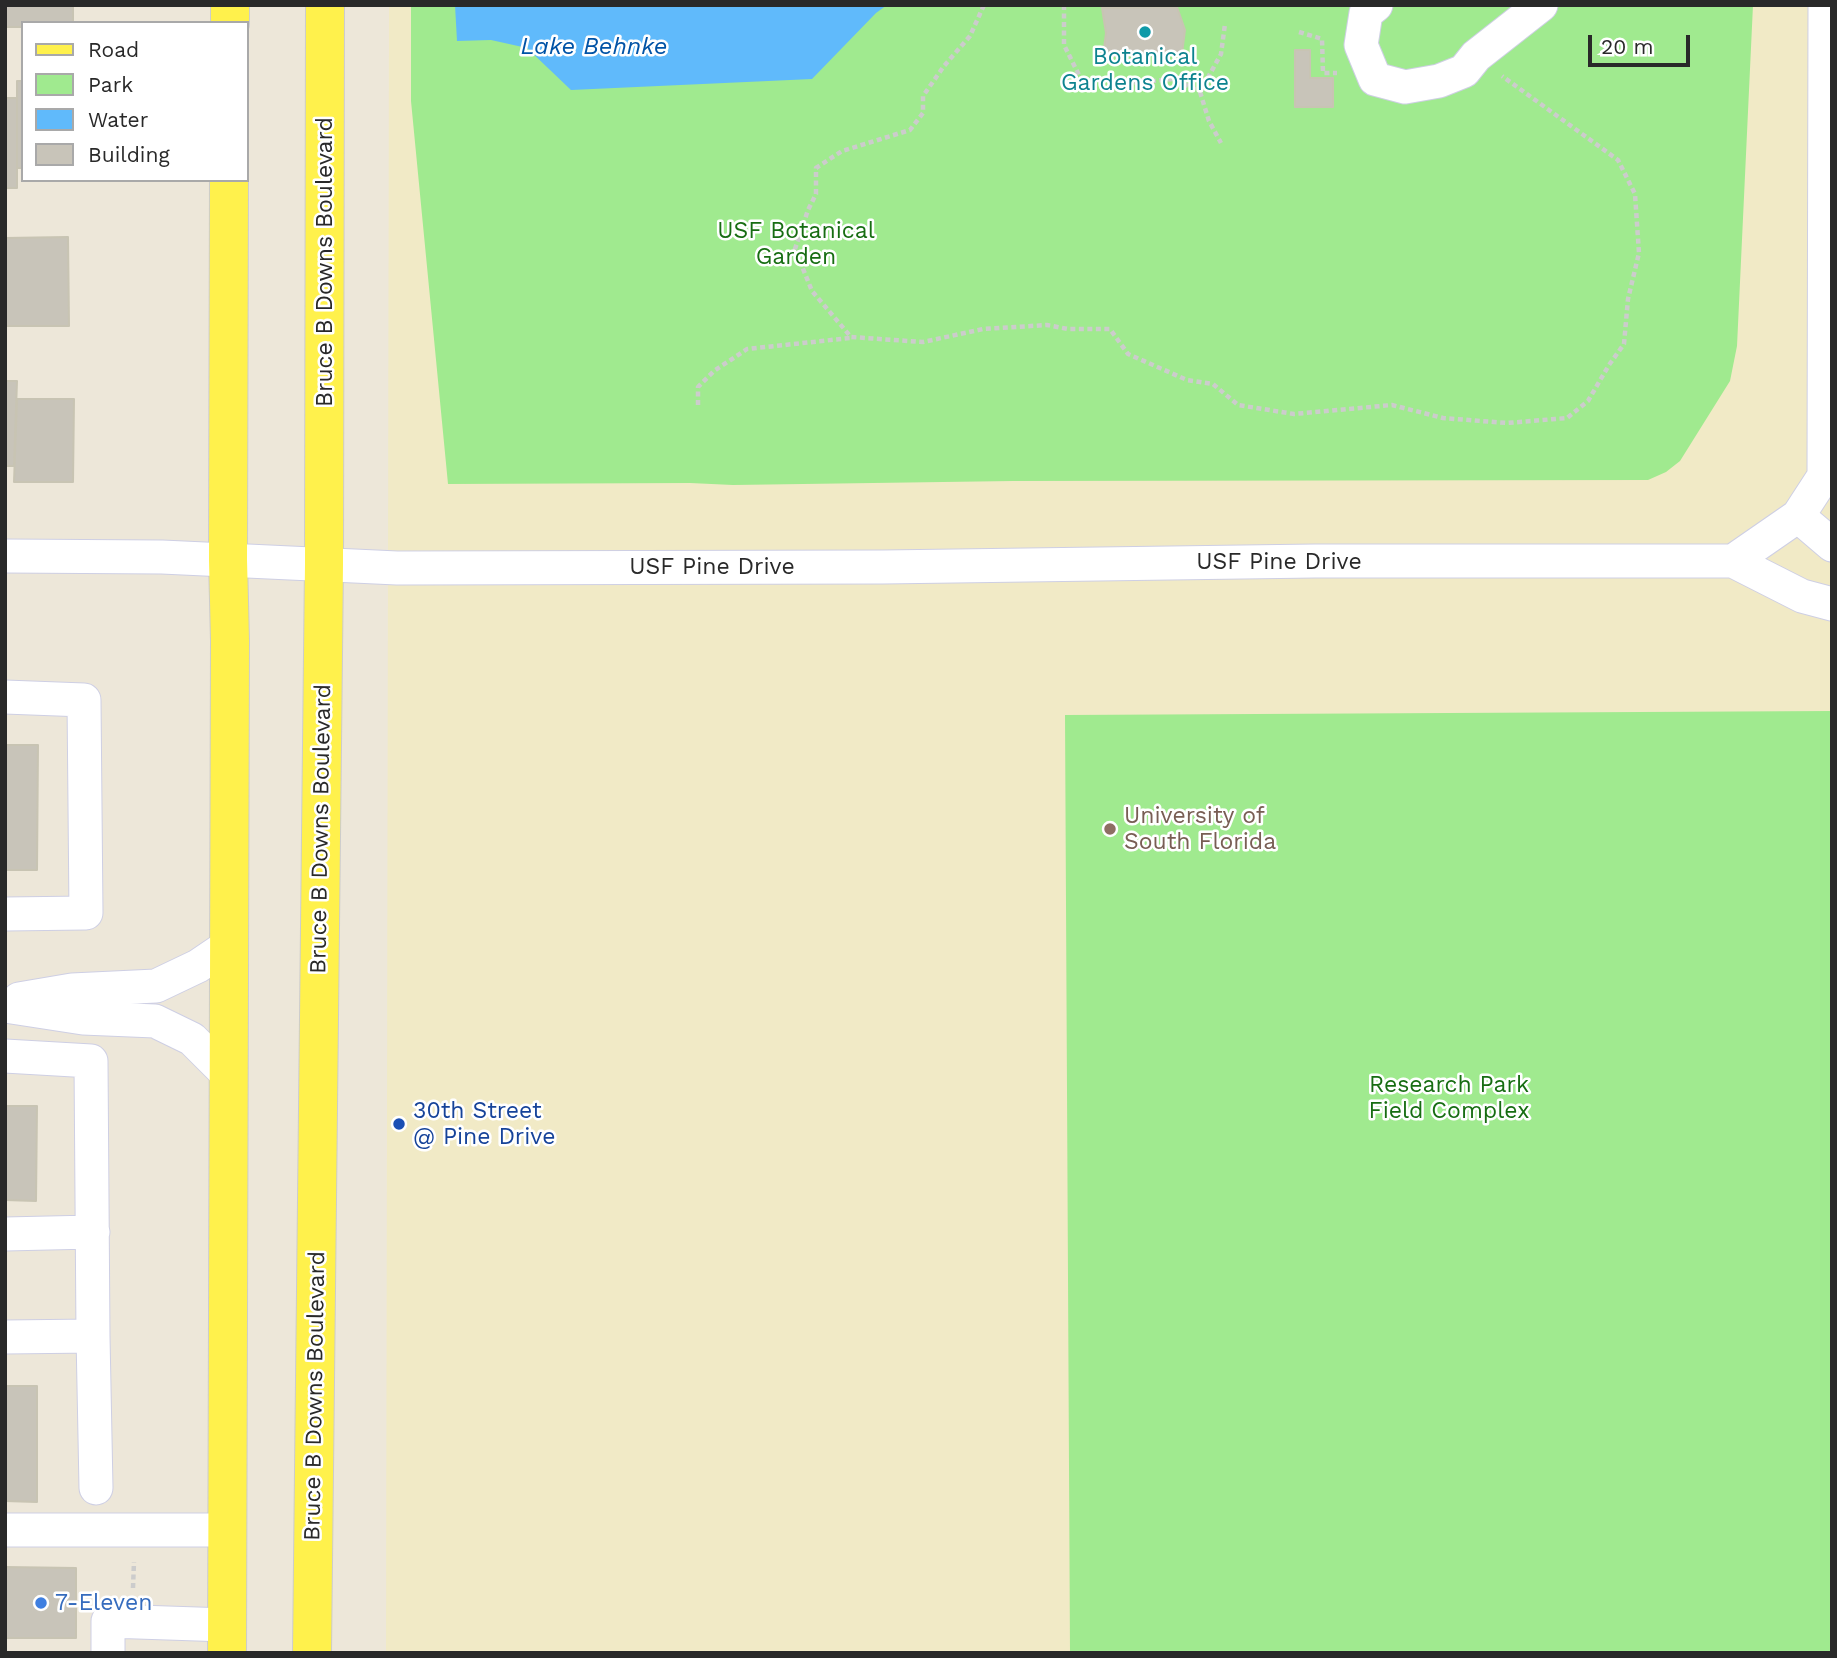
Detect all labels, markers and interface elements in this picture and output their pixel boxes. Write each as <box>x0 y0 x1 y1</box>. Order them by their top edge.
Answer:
legend <box>21 21 248 182</box>
scale bar <box>1592 21 1694 65</box>
marker: Botanical Gardens Office <box>1137 24 1153 40</box>
water label: Lake Behnke <box>521 33 667 61</box>
text: 20 m <box>1601 34 1653 59</box>
text: Road <box>88 37 139 62</box>
place label: Botanical Gardens Office <box>1061 43 1229 97</box>
text: Park <box>88 72 133 97</box>
text: Water <box>88 107 148 132</box>
street label: Bruce B Downs Boulevard <box>311 117 339 407</box>
text: Building <box>88 142 170 167</box>
park label: USF Botanical Garden <box>717 217 875 271</box>
street label: USF Pine Drive <box>1196 548 1362 576</box>
street label: USF Pine Drive <box>629 553 795 581</box>
street label: Bruce B Downs Boulevard <box>305 684 337 974</box>
place label: University of South Florida <box>1124 802 1276 856</box>
marker: University of South Florida <box>1102 821 1118 837</box>
park label: Research Park Field Complex <box>1369 1071 1529 1125</box>
place label: 30th Street @ Pine Drive <box>413 1097 556 1151</box>
marker: 30th Street @ Pine Drive <box>391 1116 407 1132</box>
street label: Bruce B Downs Boulevard <box>299 1251 331 1541</box>
place label: 7-Eleven <box>55 1589 153 1617</box>
marker: 7-Eleven <box>33 1595 49 1611</box>

